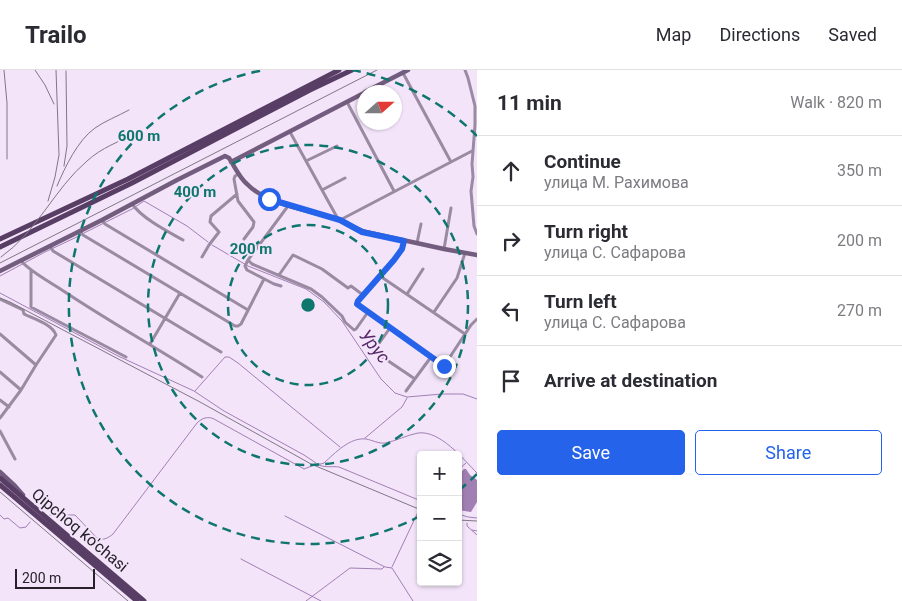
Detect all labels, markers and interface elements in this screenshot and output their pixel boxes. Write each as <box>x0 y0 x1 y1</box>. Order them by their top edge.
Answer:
text: Trailo <box>25 21 87 49</box>
text: Map <box>656 24 691 45</box>
text: Directions <box>719 24 800 45</box>
text: Saved <box>828 24 877 45</box>
north arrow <box>357 85 402 130</box>
text: 11 min <box>497 91 562 115</box>
text: Walk · 820 m <box>790 93 882 112</box>
text: 600 m <box>118 127 160 145</box>
text: Continue <box>544 150 621 173</box>
icon: ahead <box>497 157 525 185</box>
text: 350 m <box>837 161 882 180</box>
text: улица М. Рахимова <box>544 173 689 192</box>
text: 400 m <box>174 183 216 201</box>
route start <box>258 188 281 211</box>
text: Turn right <box>544 220 628 243</box>
icon: right <box>497 227 525 255</box>
text: 200 m <box>837 231 882 250</box>
text: 200 m <box>230 240 272 258</box>
text: улица С. Сафарова <box>544 243 686 262</box>
text: Turn left <box>544 290 617 313</box>
centre of rings <box>299 296 317 314</box>
icon: left <box>497 297 525 325</box>
text: 270 m <box>837 301 882 320</box>
text: улица С. Сафарова <box>544 313 686 332</box>
water label: Урус <box>355 325 395 367</box>
route end <box>433 355 456 378</box>
icon: arrive <box>497 367 525 395</box>
text: Arrive at destination <box>544 369 717 392</box>
button: Save <box>497 430 685 475</box>
button: Share <box>695 430 882 475</box>
map controls <box>417 451 462 586</box>
button: + <box>417 451 462 496</box>
street label: Qipchoq ko'chasi <box>28 484 132 576</box>
button: − <box>417 496 462 541</box>
button: layers <box>417 541 462 586</box>
scale bar <box>15 566 95 589</box>
text: 200 m <box>22 570 61 586</box>

